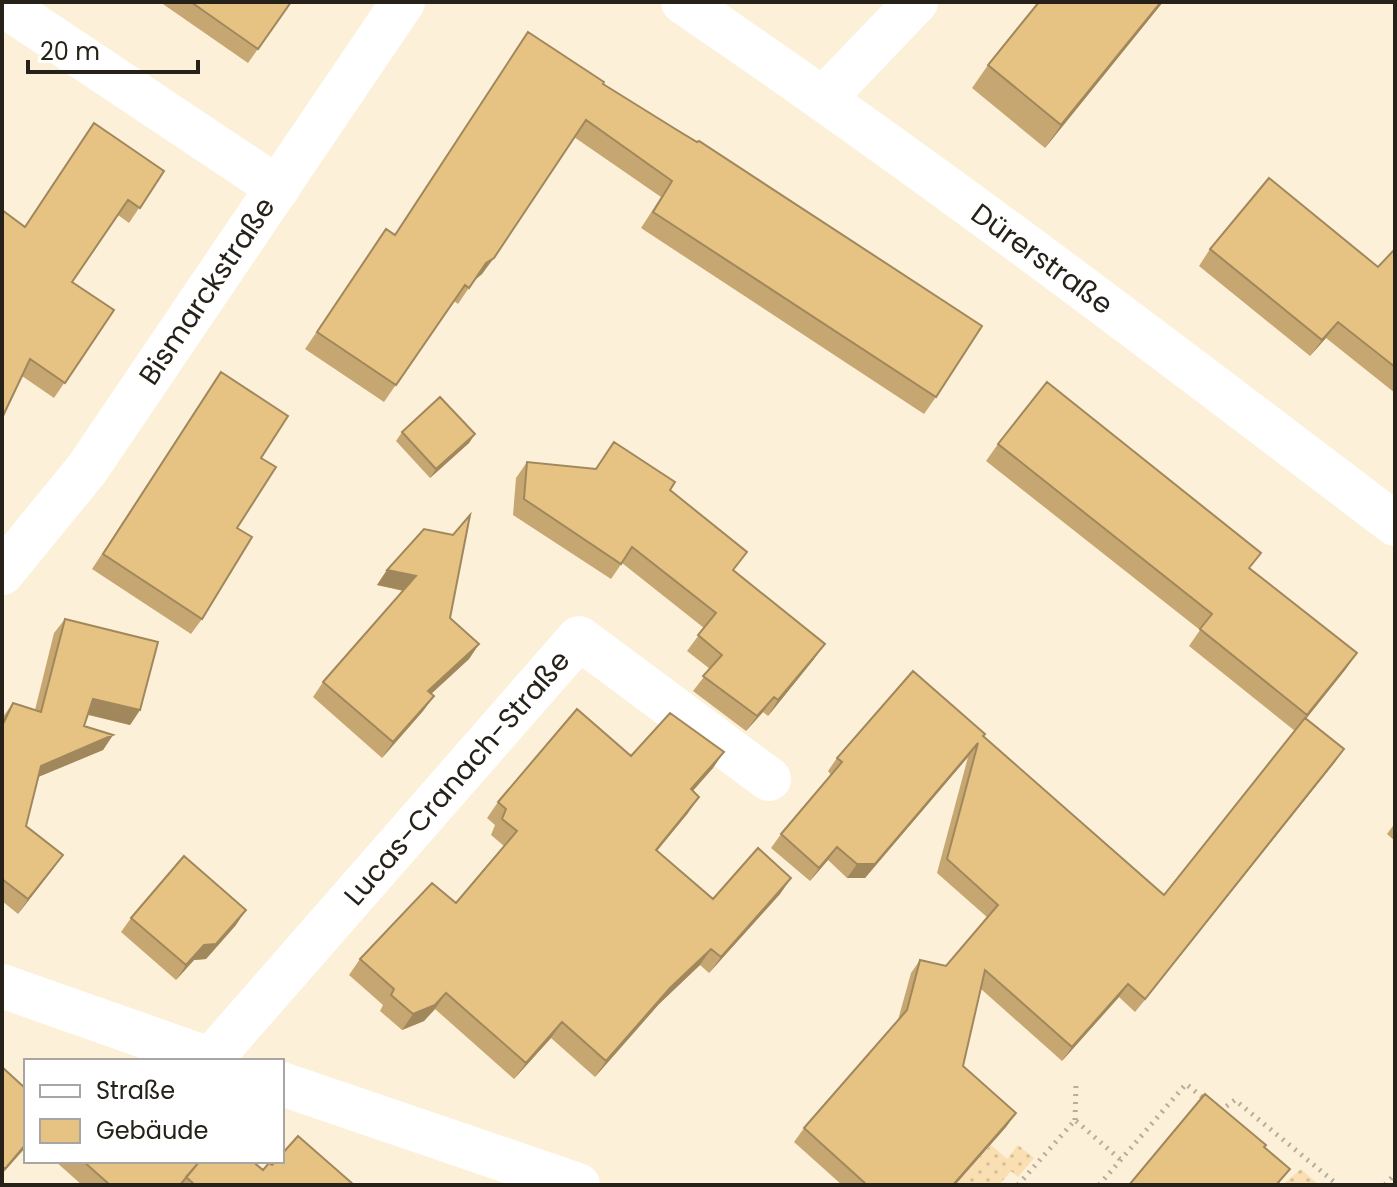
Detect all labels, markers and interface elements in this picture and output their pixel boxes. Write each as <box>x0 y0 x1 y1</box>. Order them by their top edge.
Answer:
scale bar <box>28 24 198 74</box>
text: 20 m <box>40 35 100 68</box>
street label: Bismarckstraße <box>130 189 284 393</box>
street label: Dürerstraße <box>963 194 1121 324</box>
street label: Lucas-Cranach-Straße <box>335 642 579 914</box>
legend <box>24 1059 284 1163</box>
text: Straße <box>96 1074 175 1107</box>
text: Gebäude <box>96 1114 208 1147</box>

